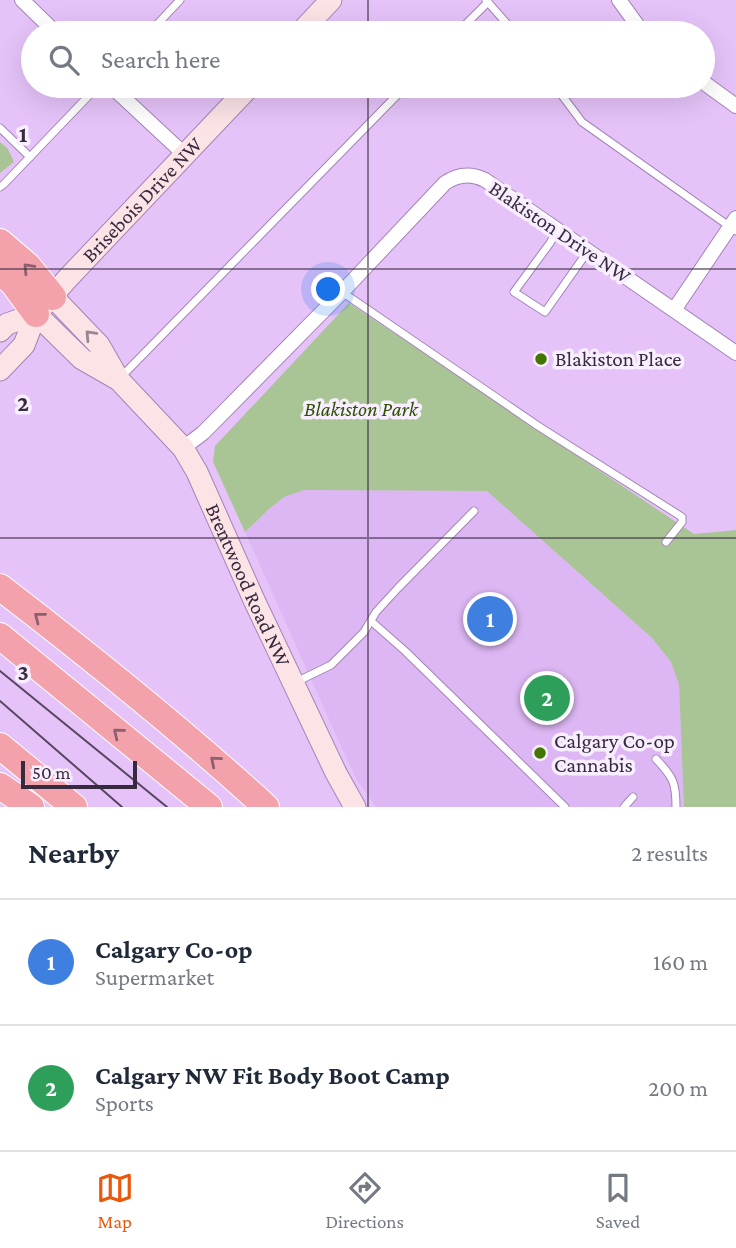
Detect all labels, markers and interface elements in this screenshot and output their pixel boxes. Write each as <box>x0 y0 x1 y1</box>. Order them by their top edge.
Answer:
search box <box>21 21 715 98</box>
icon: search <box>45 41 83 79</box>
text: Search here <box>101 45 220 74</box>
text: 1 <box>19 121 28 147</box>
street label: Brisebois Drive NW <box>77 132 208 267</box>
street label: Blakiston Drive NW <box>485 176 636 289</box>
one-way arrow <box>24 263 37 276</box>
your location <box>311 272 345 306</box>
one-way arrow <box>85 330 98 343</box>
place label: Blakiston Place <box>555 347 682 371</box>
marker: Blakiston Place <box>533 351 549 367</box>
text: 2 <box>17 390 29 416</box>
park label: Blakiston Park <box>304 397 419 421</box>
street label: Brentwood Road NW <box>201 500 296 671</box>
pin: 1 <box>467 593 513 645</box>
one-way arrow <box>35 613 47 626</box>
text: 3 <box>17 659 29 685</box>
pin: 2 <box>524 672 570 724</box>
one-way arrow <box>114 728 126 741</box>
place label: Calgary Co-op Cannabis <box>554 729 675 777</box>
marker: Calgary Co-op Cannabis <box>532 745 548 761</box>
one-way arrow <box>211 757 224 769</box>
scale bar <box>21 758 136 790</box>
text: 50 m <box>32 762 71 783</box>
text: Nearby <box>28 836 119 869</box>
text: 2 results <box>631 840 708 866</box>
text: Calgary Co-op <box>95 935 253 964</box>
text: 1 <box>47 949 55 975</box>
text: 160 m <box>653 949 708 975</box>
text: Supermarket <box>95 964 214 990</box>
text: Calgary NW Fit Body Boot Camp <box>95 1061 450 1090</box>
text: 2 <box>45 1075 57 1101</box>
text: 200 m <box>648 1075 708 1101</box>
text: Sports <box>95 1090 154 1116</box>
tab: Map <box>96 1169 134 1232</box>
tab: Directions <box>325 1169 404 1232</box>
tab: Saved <box>596 1169 640 1232</box>

